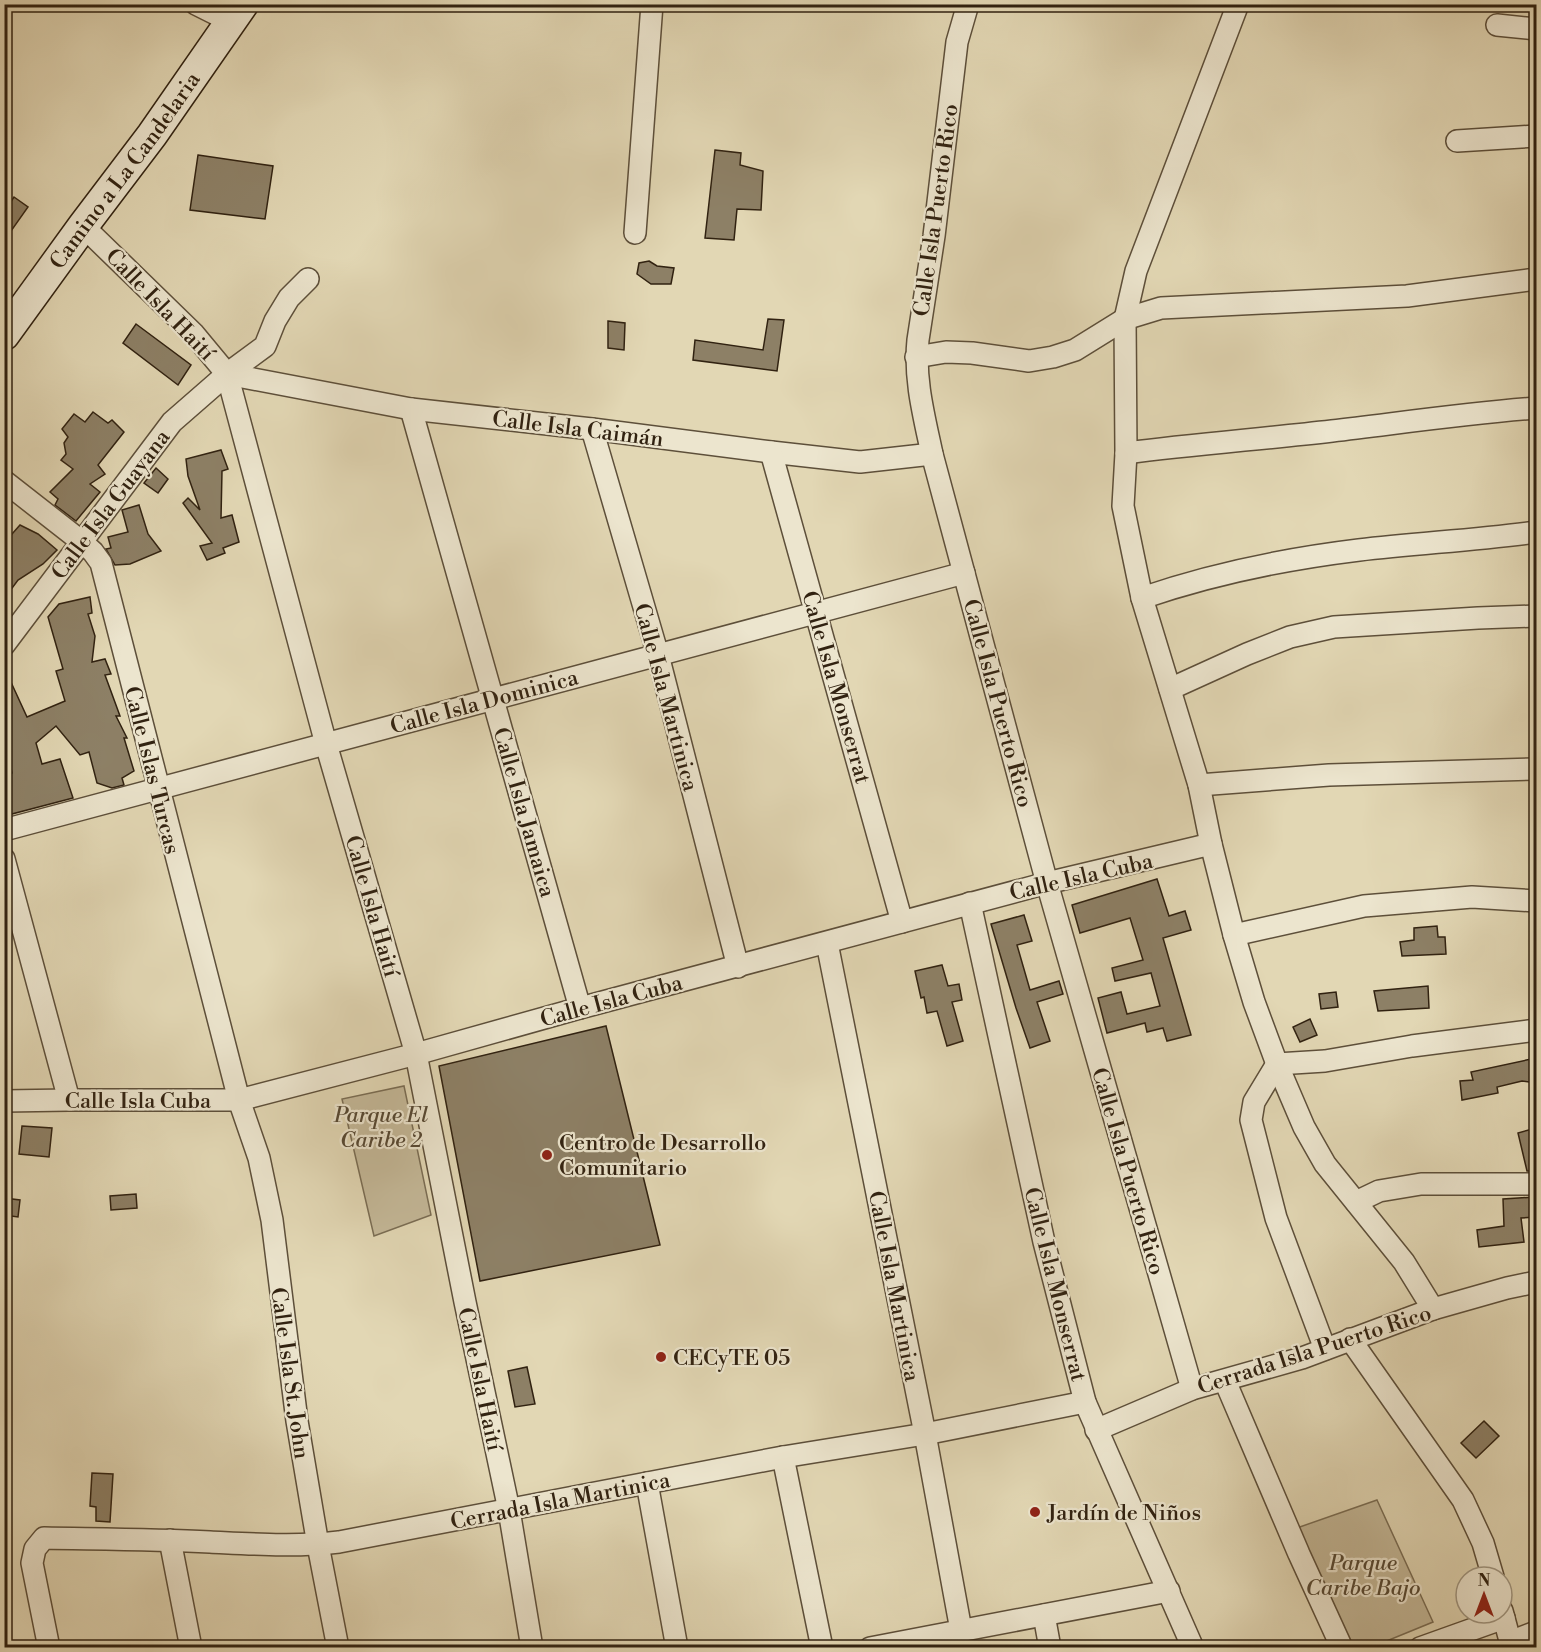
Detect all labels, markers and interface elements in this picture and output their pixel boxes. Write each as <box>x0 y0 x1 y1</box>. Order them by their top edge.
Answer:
street label: Camino a La Candelaria <box>44 67 207 275</box>
street label: Calle Isla Puerto Rico <box>908 102 965 318</box>
street label: Calle Isla Haití <box>100 243 221 367</box>
street label: Calle Isla Caimán <box>491 406 665 453</box>
street label: Calle Isla Guayana <box>46 424 177 585</box>
street label: Calle Isla Monserrat <box>795 588 876 787</box>
street label: Calle Isla Puerto Rico <box>957 596 1038 810</box>
street label: Calle Isla Martinica <box>627 600 704 795</box>
street label: Calle Isla Dominica <box>387 664 582 741</box>
street label: Calle Islas Turcas <box>118 684 185 857</box>
street label: Calle Isla Jamaica <box>486 724 561 901</box>
street label: Calle Isla Haití <box>338 833 405 981</box>
street label: Calle Isla Cuba <box>1007 848 1157 907</box>
street label: Calle Isla Cuba <box>537 969 686 1033</box>
street label: Calle Isla Puerto Rico <box>1085 1065 1170 1278</box>
street label: Calle Isla Cuba <box>65 1088 212 1115</box>
park label: Parque El Caribe 2 <box>333 1102 428 1154</box>
place label: Centro de Desarrollo Comunitario <box>559 1130 766 1182</box>
marker: Centro de Desarrollo Comunitario <box>540 1148 554 1162</box>
street label: Calle Isla Monserrat <box>1017 1185 1092 1384</box>
street label: Calle Isla Martinica <box>862 1189 925 1385</box>
street label: Calle Isla St. John <box>264 1286 315 1461</box>
street label: Cerrada Isla Puerto Rico <box>1194 1300 1435 1401</box>
street label: Calle Isla Haití <box>451 1305 508 1454</box>
place label: CECyTE 05 <box>673 1345 790 1372</box>
marker: CECyTE 05 <box>654 1350 668 1364</box>
street label: Cerrada Isla Martinica <box>448 1467 673 1536</box>
place label: Jardín de Niños <box>1046 1500 1201 1527</box>
marker: Jardín de Niños <box>1028 1505 1042 1519</box>
park label: Parque Caribe Bajo <box>1306 1550 1421 1602</box>
north arrow <box>1454 1565 1514 1625</box>
text: N <box>1478 1571 1491 1591</box>

